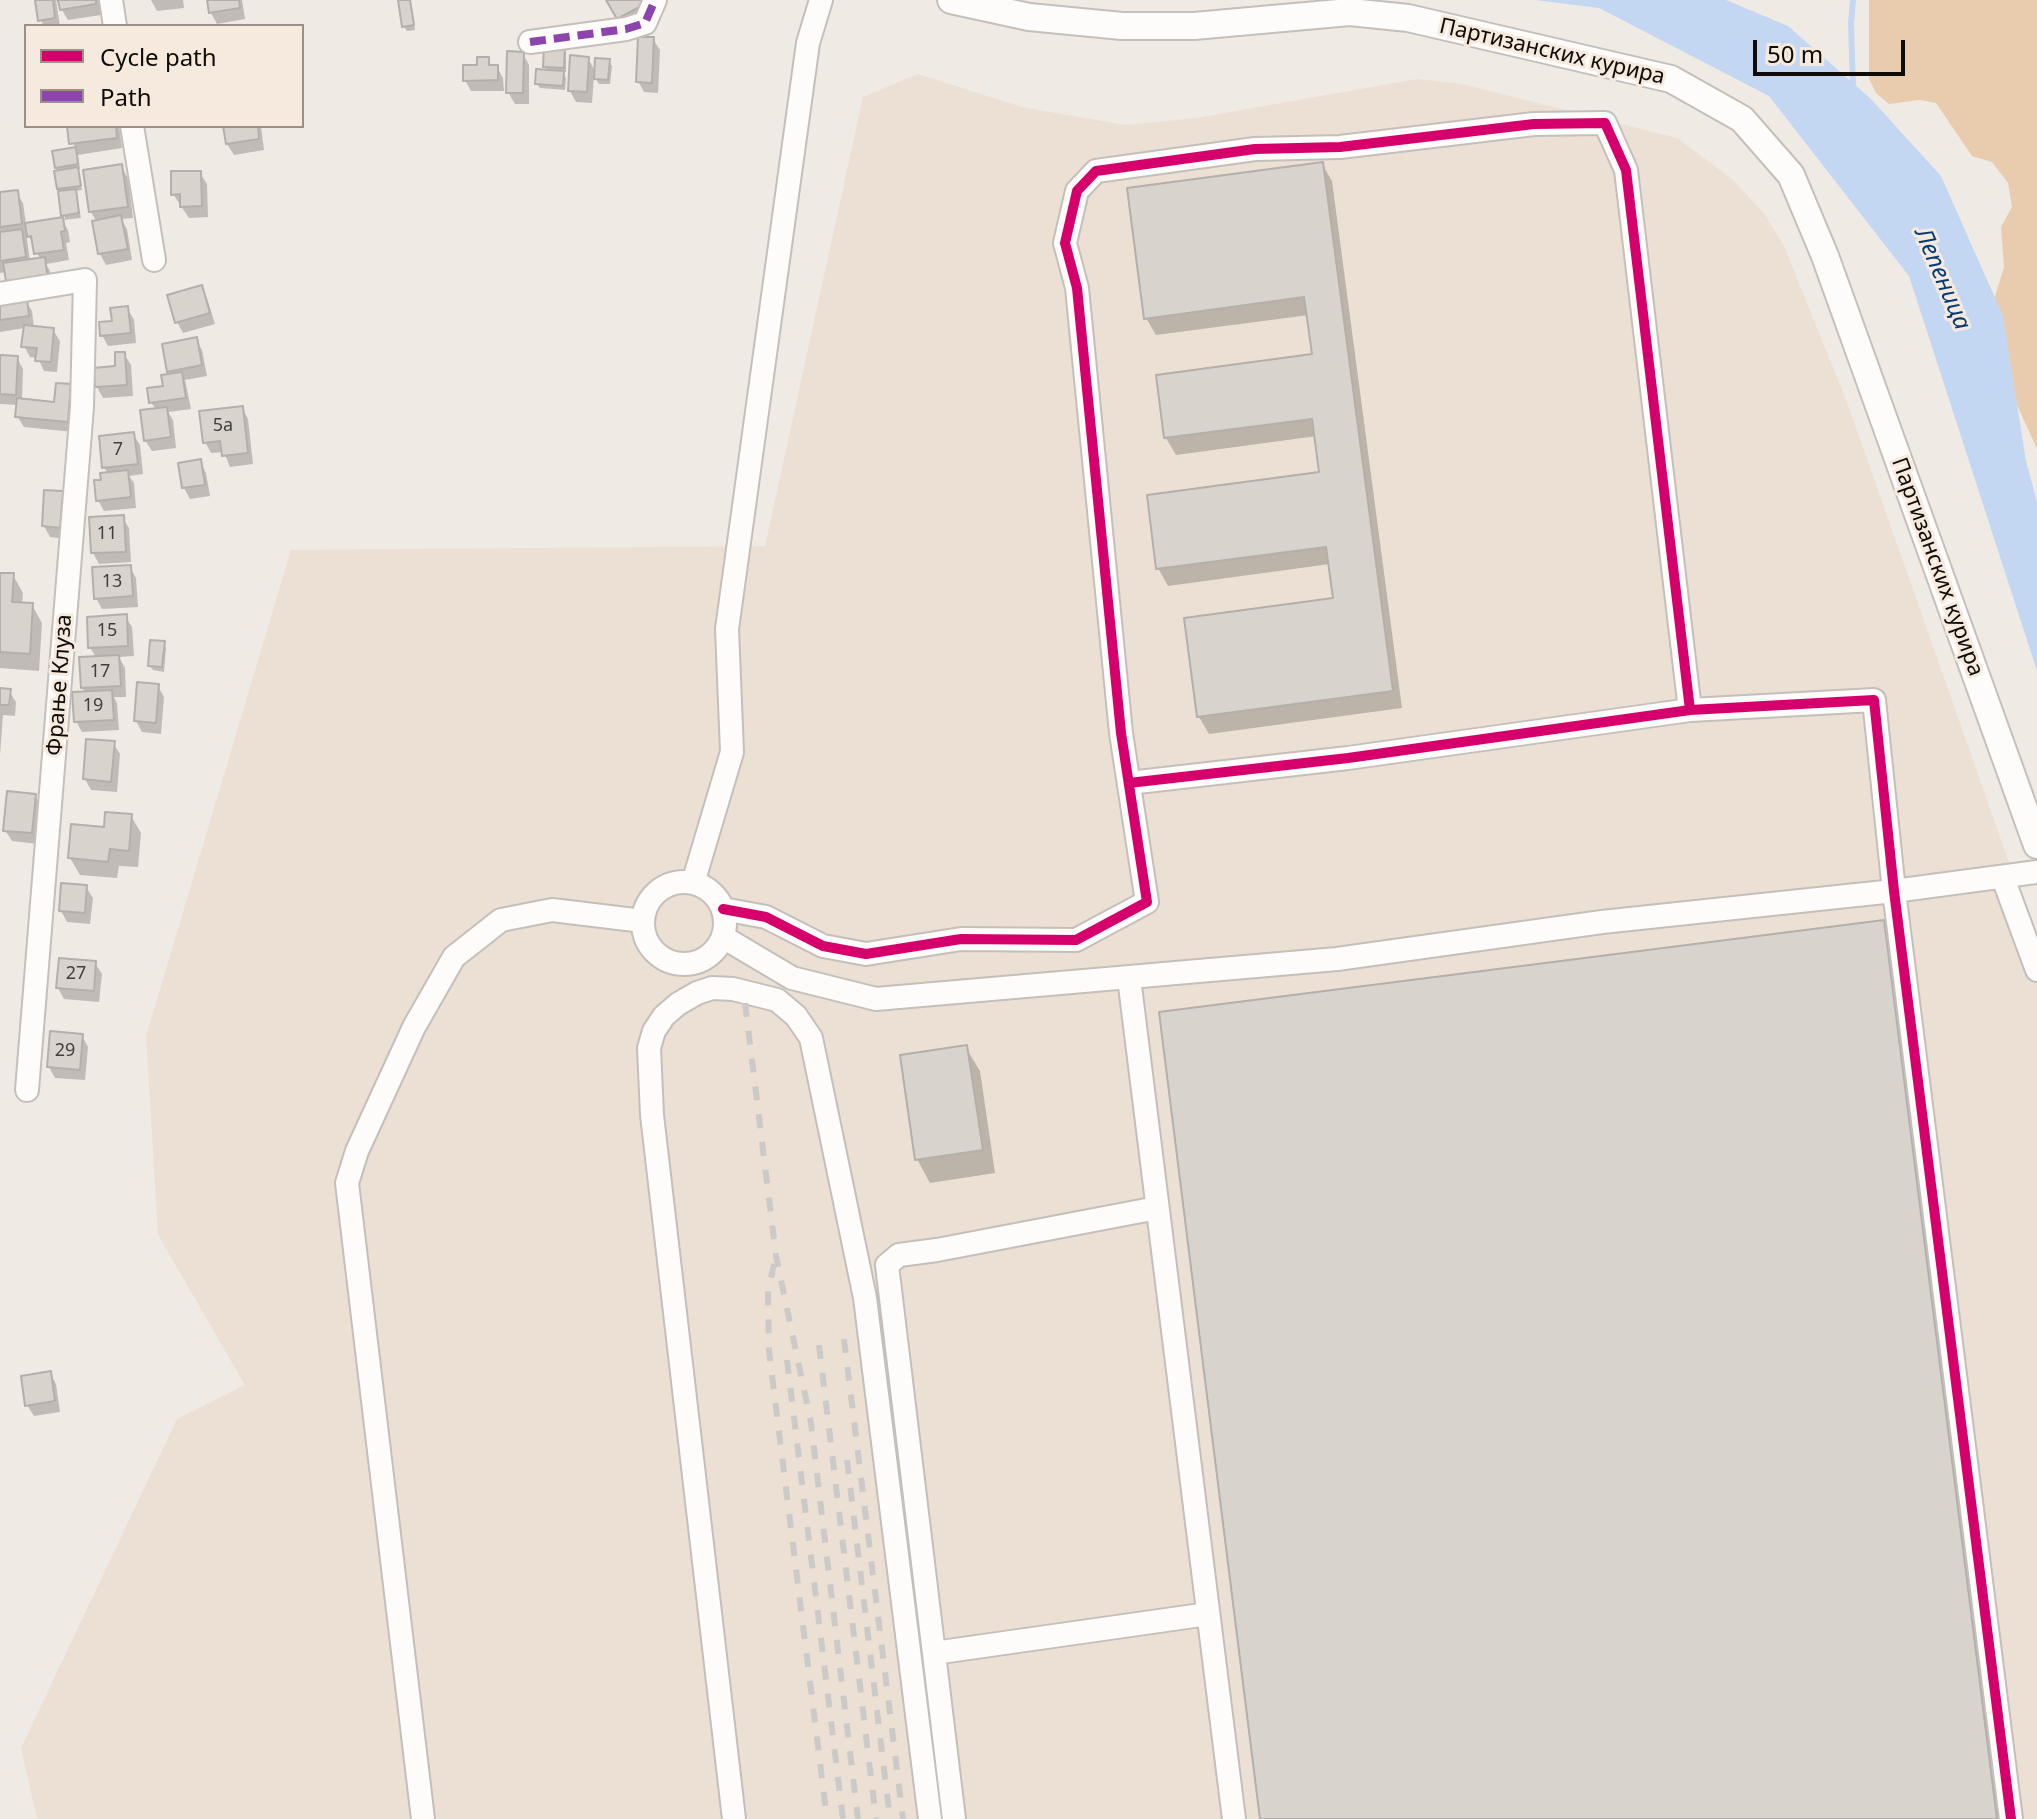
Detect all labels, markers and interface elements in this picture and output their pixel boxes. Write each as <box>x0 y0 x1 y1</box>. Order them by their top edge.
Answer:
street label: Партизанских курира <box>1437 13 1667 91</box>
legend <box>24 24 304 128</box>
scale bar <box>1757 24 1909 74</box>
text: 50 m <box>1767 37 1823 70</box>
text: Cycle path <box>100 40 217 73</box>
text: Path <box>100 80 151 113</box>
water label: Лепеница <box>1908 223 1976 335</box>
house number: 5a <box>213 415 233 437</box>
house number: 7 <box>113 439 123 461</box>
street label: Партизанских курира <box>1885 454 1989 680</box>
house number: 11 <box>97 523 117 545</box>
house number: 13 <box>102 571 122 593</box>
street label: Фрање Клуза <box>42 613 78 757</box>
house number: 15 <box>97 620 117 642</box>
house number: 17 <box>90 661 110 683</box>
house number: 19 <box>83 695 103 717</box>
house number: 27 <box>66 963 86 985</box>
house number: 29 <box>55 1040 75 1062</box>

